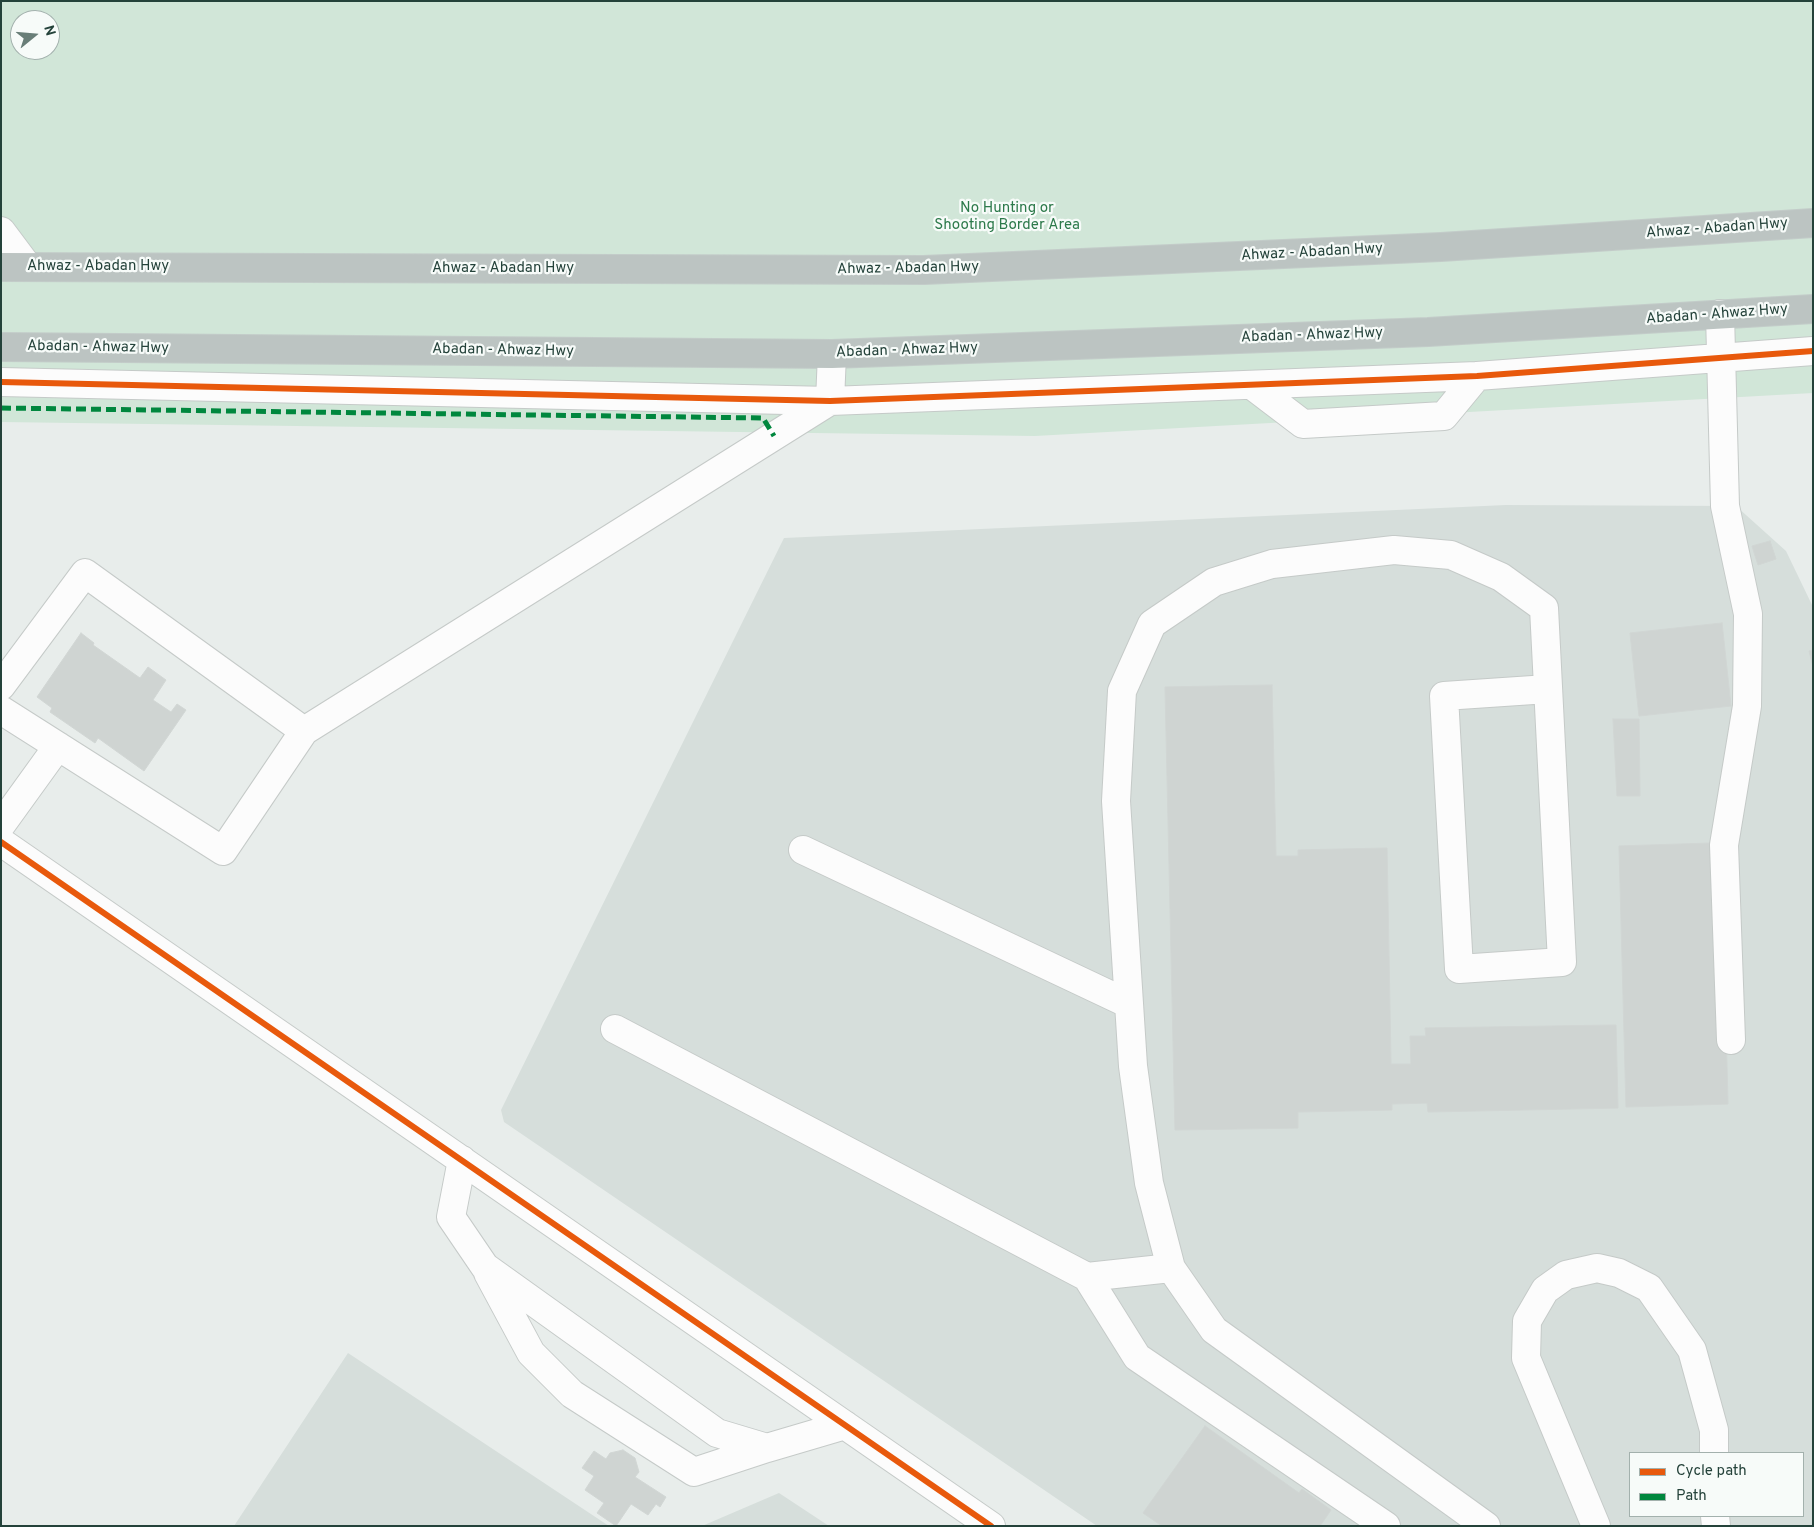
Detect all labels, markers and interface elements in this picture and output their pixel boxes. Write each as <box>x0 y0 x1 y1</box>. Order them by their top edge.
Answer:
north arrow <box>10 10 60 60</box>
text: N <box>39 23 58 38</box>
park label: No Hunting or Shooting Border Area <box>934 200 1080 235</box>
street label: Ahwaz - Abadan Hwy <box>1645 215 1789 243</box>
street label: Ahwaz - Abadan Hwy <box>1241 240 1383 266</box>
street label: Ahwaz - Abadan Hwy <box>27 258 169 276</box>
street label: Ahwaz - Abadan Hwy <box>837 259 979 279</box>
street label: Ahwaz - Abadan Hwy <box>432 260 574 278</box>
street label: Abadan - Ahwaz Hwy <box>1645 301 1789 329</box>
street label: Abadan - Ahwaz Hwy <box>1241 325 1383 347</box>
street label: Abadan - Ahwaz Hwy <box>27 338 169 358</box>
street label: Abadan - Ahwaz Hwy <box>836 340 978 362</box>
street label: Abadan - Ahwaz Hwy <box>432 341 574 361</box>
legend <box>1629 1452 1804 1517</box>
text: Cycle path <box>1676 1462 1747 1481</box>
text: Path <box>1676 1487 1707 1506</box>

